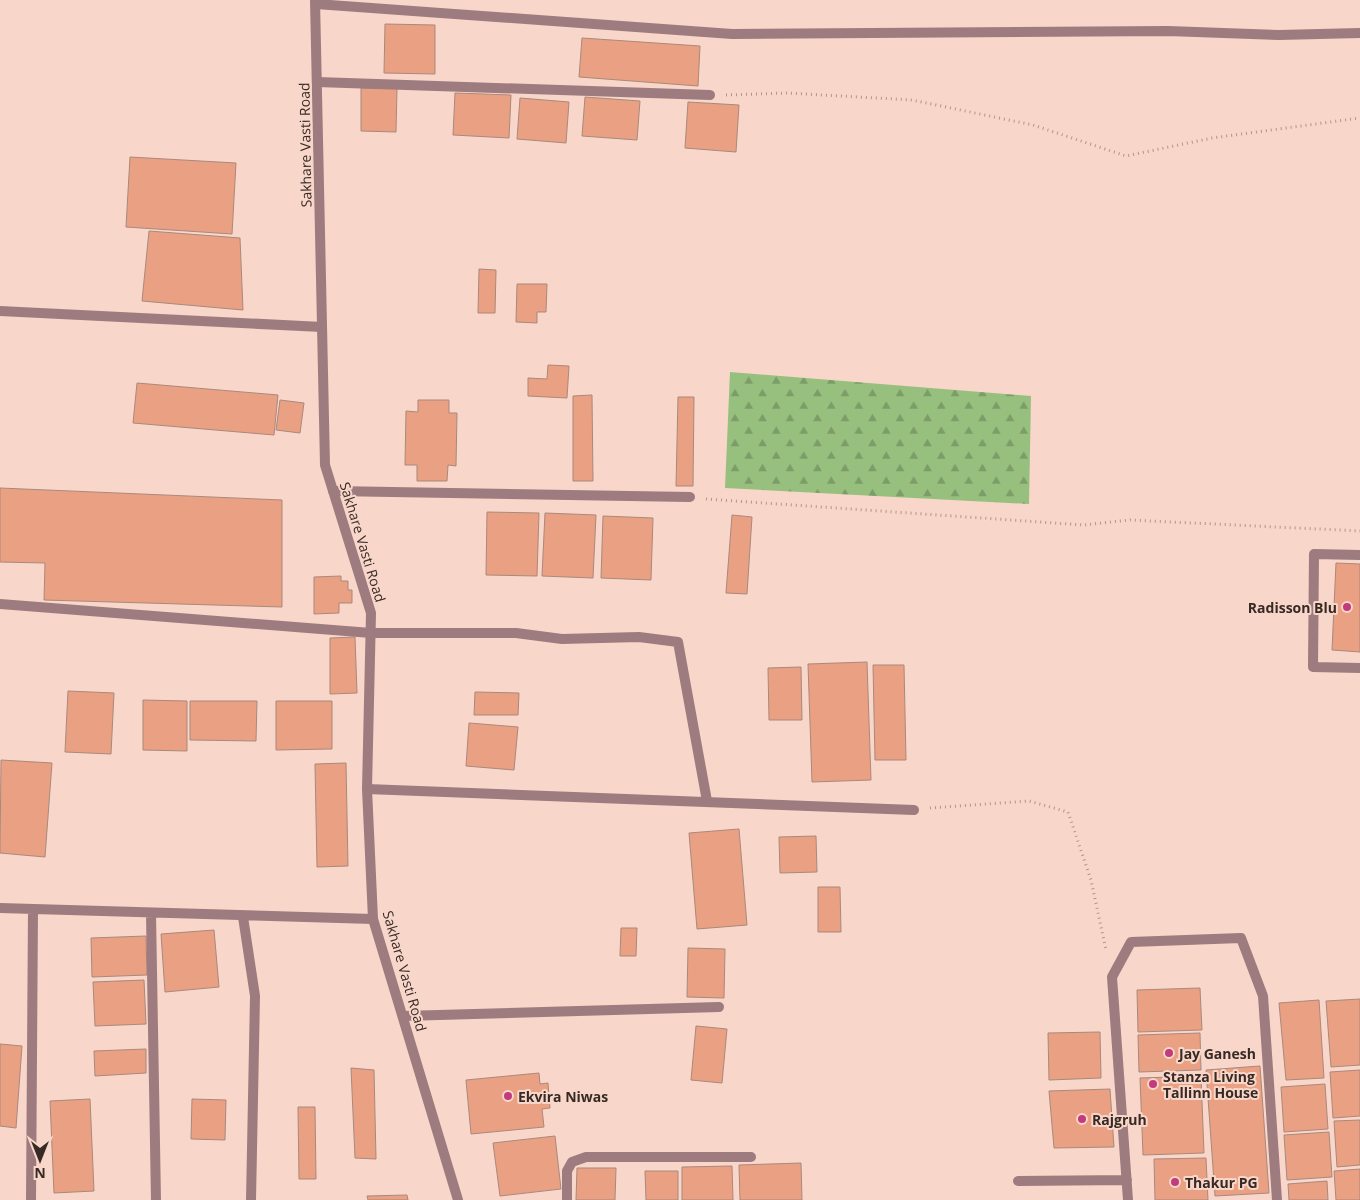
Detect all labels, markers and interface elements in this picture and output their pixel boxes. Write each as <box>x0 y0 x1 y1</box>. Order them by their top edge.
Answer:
street label: Sakhare Vasti Road <box>294 82 316 208</box>
street label: Sakhare Vasti Road <box>336 480 390 604</box>
place label: Radisson Blu <box>1248 598 1337 617</box>
marker: Radisson Blu <box>1341 601 1353 613</box>
street label: Sakhare Vasti Road <box>379 908 431 1034</box>
place label: Jay Ganesh <box>1177 1044 1256 1063</box>
marker: Jay Ganesh <box>1163 1047 1175 1059</box>
place label: Stanza Living Tallinn House <box>1163 1067 1258 1102</box>
marker: Stanza Living Tallinn House <box>1147 1078 1159 1090</box>
place label: Ekvira Niwas <box>518 1087 608 1106</box>
marker: Ekvira Niwas <box>502 1090 514 1102</box>
place label: Rajgruh <box>1092 1110 1147 1129</box>
marker: Rajgruh <box>1076 1113 1088 1125</box>
north arrow <box>15 1135 65 1185</box>
text: N <box>34 1164 46 1183</box>
place label: Thakur PG <box>1185 1173 1258 1192</box>
marker: Thakur PG <box>1169 1176 1181 1188</box>

